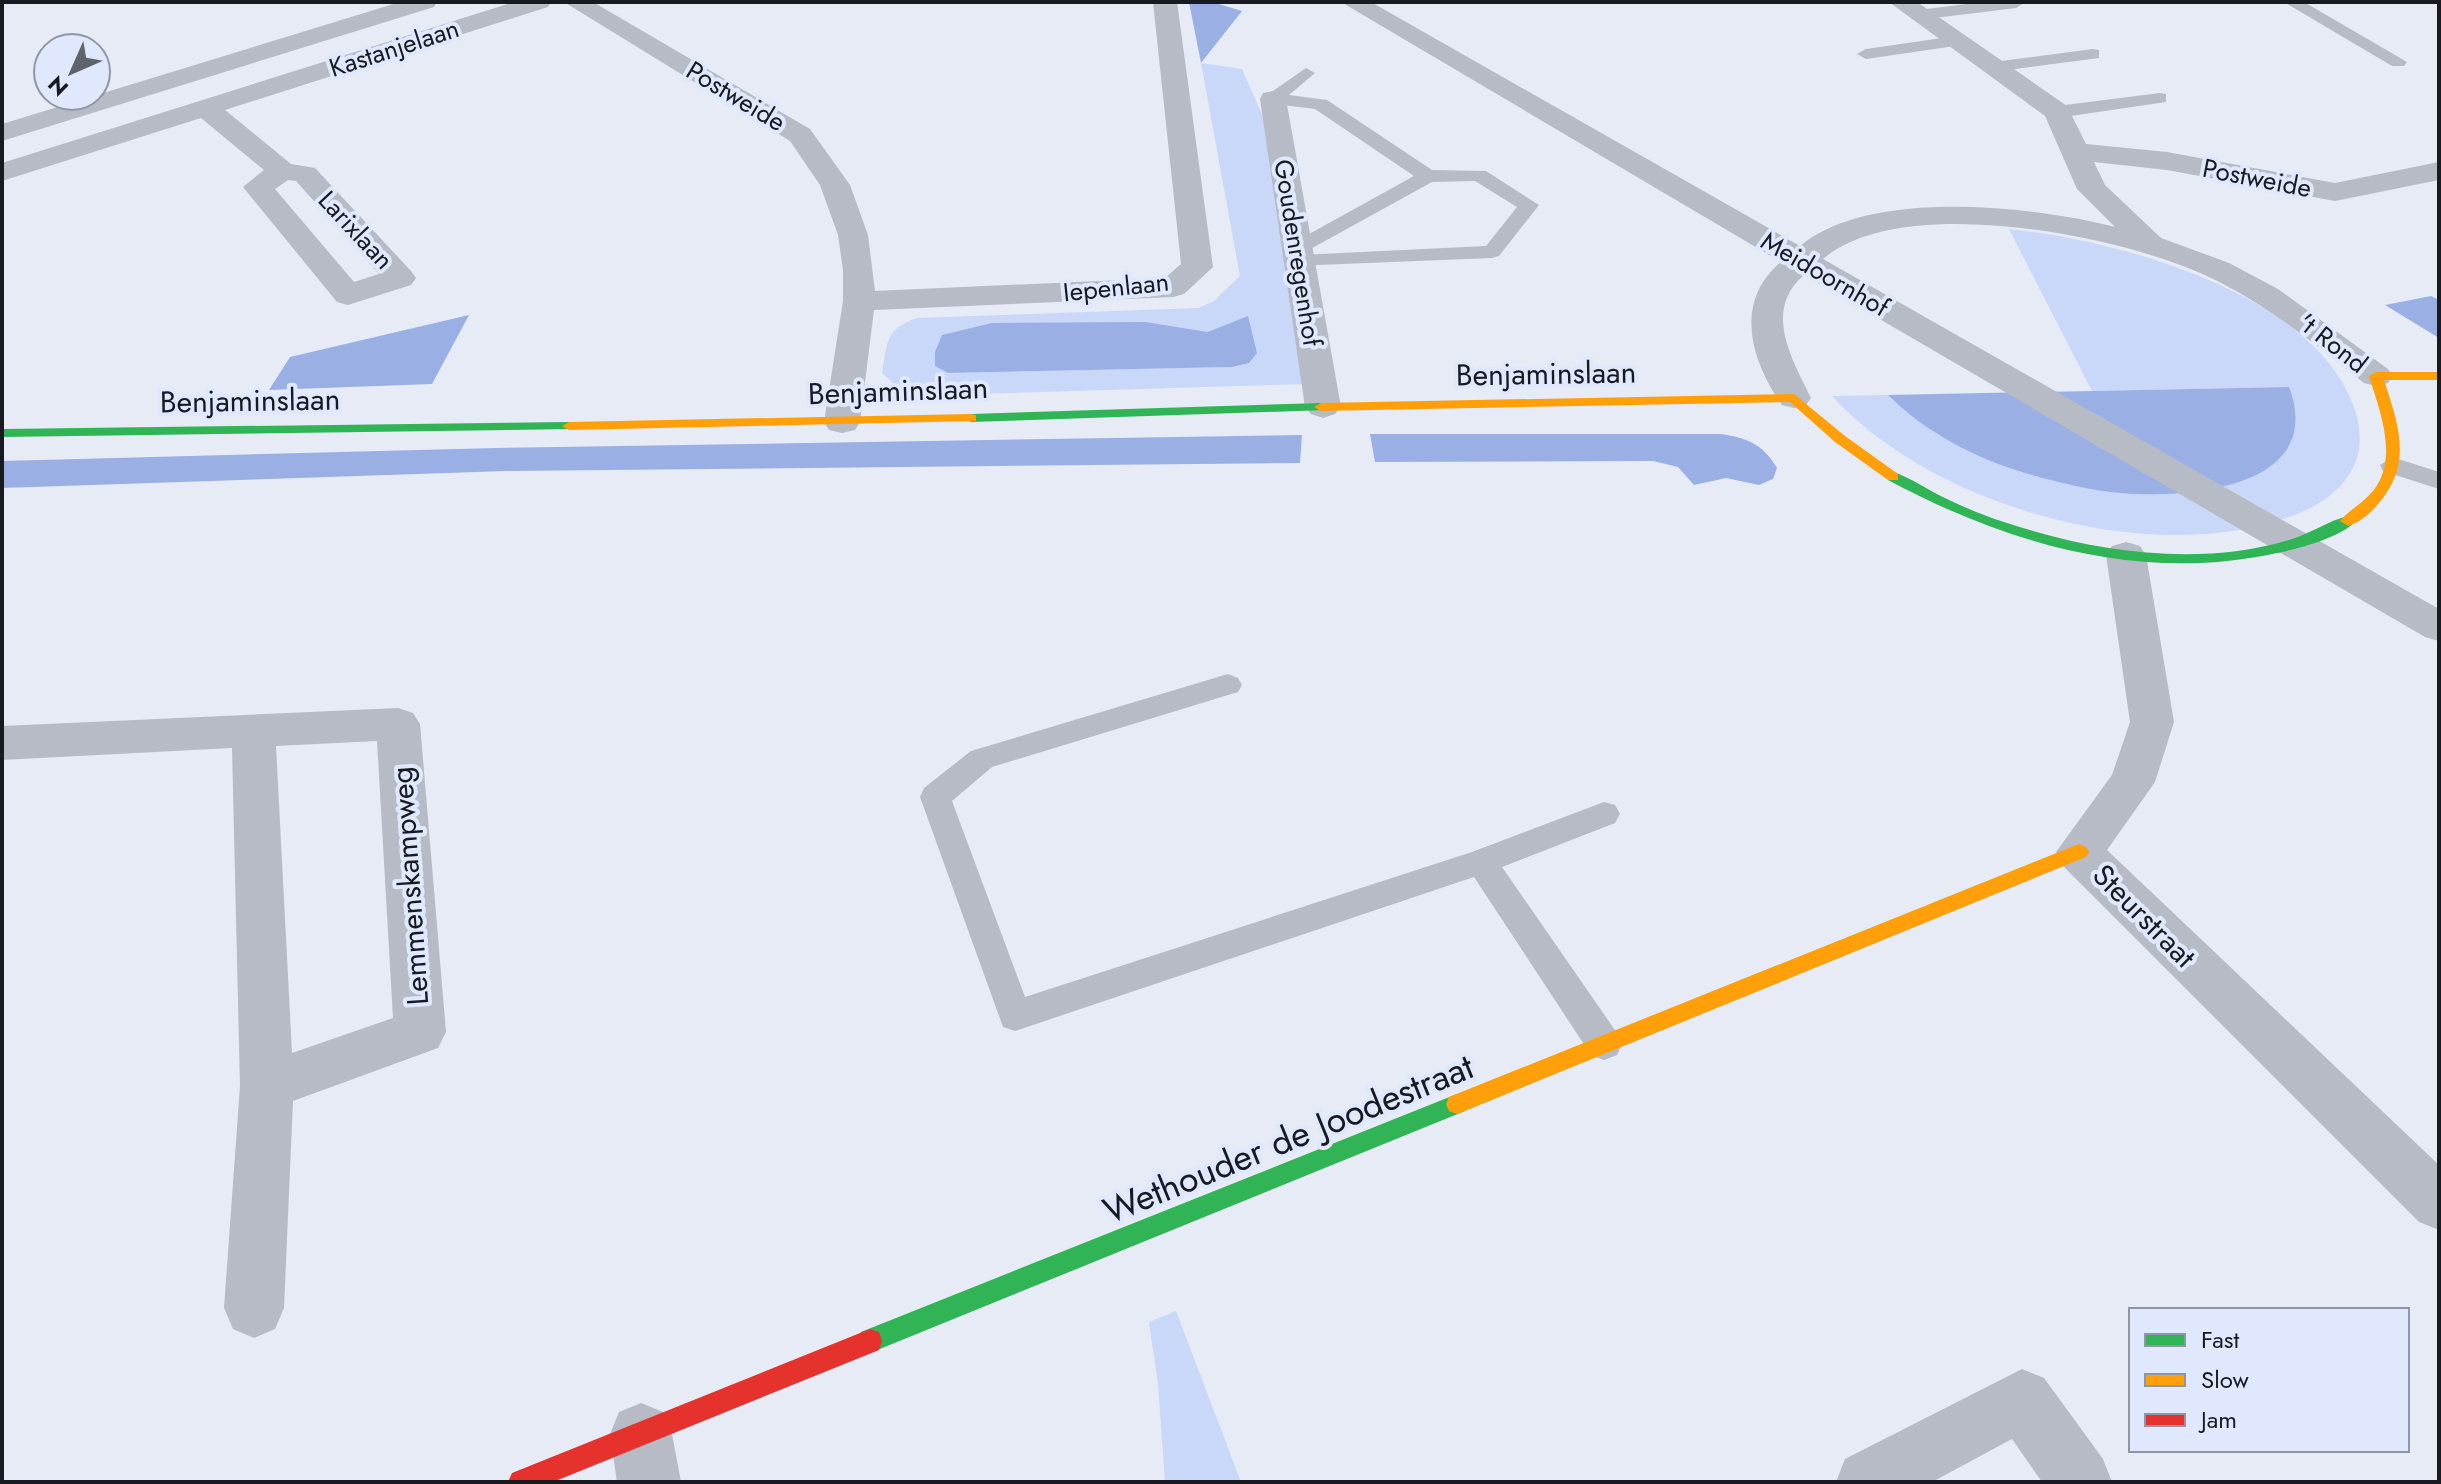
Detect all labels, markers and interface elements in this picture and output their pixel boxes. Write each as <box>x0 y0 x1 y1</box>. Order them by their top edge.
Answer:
street label: Kastanjelaan <box>324 9 464 87</box>
north arrow <box>32 32 112 112</box>
street label: Postweide <box>679 51 793 141</box>
text: N <box>40 69 75 104</box>
street label: Postweide <box>2199 149 2315 207</box>
street label: Goudenregenhof <box>1264 157 1332 350</box>
street label: Larixlaan <box>310 182 402 278</box>
street label: Meidoornhof <box>1754 222 1897 326</box>
street label: Iepenlaan <box>1061 263 1171 311</box>
street label: 't Rond <box>2290 304 2376 382</box>
street label: Benjaminslaan <box>1455 350 1637 397</box>
street label: Benjaminslaan <box>807 366 989 415</box>
street label: Benjaminslaan <box>159 377 341 424</box>
street label: Lemmenskampweg <box>380 765 439 1007</box>
street label: Steurstraat <box>2083 854 2206 978</box>
street label: Wethouder de Joodestraat <box>1095 1040 1481 1236</box>
legend <box>2129 1308 2409 1452</box>
text: Fast <box>2201 1322 2239 1357</box>
text: Slow <box>2201 1362 2249 1397</box>
text: Jam <box>2198 1402 2237 1437</box>

